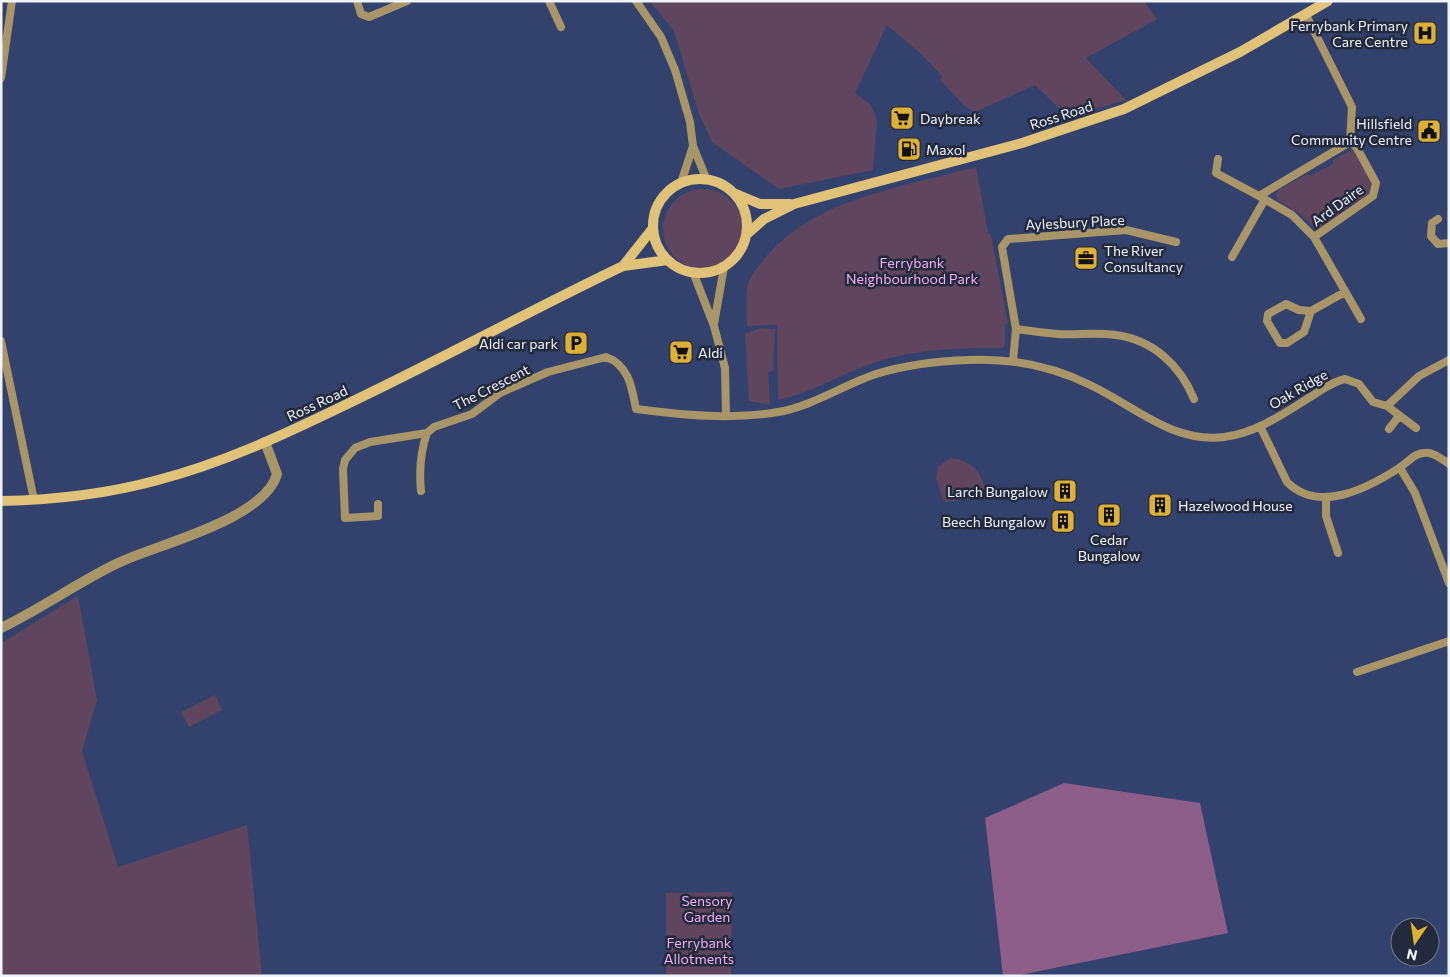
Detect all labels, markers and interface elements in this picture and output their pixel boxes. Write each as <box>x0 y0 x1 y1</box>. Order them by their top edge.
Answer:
place label: Ferrybank Primary Care Centre <box>1290 17 1408 50</box>
hospital icon: Ferrybank Primary Care Centre <box>1412 20 1438 46</box>
street label: Ross Road <box>1027 97 1095 133</box>
supermarket icon: Daybreak <box>889 105 915 131</box>
place label: Daybreak <box>920 110 981 127</box>
place label: Hillsfield Community Centre <box>1291 115 1412 148</box>
public building icon: Hillsfield Community Centre <box>1416 118 1442 144</box>
fuel station icon: Maxol <box>896 136 922 162</box>
place label: Maxol <box>926 141 966 158</box>
street label: Ard Daire <box>1308 181 1366 229</box>
street label: Aylesbury Place <box>1025 211 1125 233</box>
place label: The River Consultancy <box>1104 242 1183 275</box>
office icon: The River Consultancy <box>1073 245 1099 271</box>
park label: Ferrybank Neighbourhood Park <box>846 254 978 287</box>
parking icon: Aldi car park <box>563 330 589 356</box>
place label: Aldi car park <box>479 335 558 352</box>
supermarket icon: Aldi <box>668 339 694 365</box>
place label: Aldi <box>698 344 723 361</box>
street label: The Crescent <box>450 360 532 414</box>
street label: Oak Ridge <box>1266 365 1330 413</box>
street label: Ross Road <box>284 382 350 424</box>
building icon: Larch Bungalow <box>1052 478 1078 504</box>
place label: Larch Bungalow <box>947 483 1048 500</box>
building icon: Hazelwood House <box>1147 492 1173 518</box>
place label: Hazelwood House <box>1178 497 1293 514</box>
building icon: Cedar Bungalow <box>1096 502 1122 528</box>
building icon: Beech Bungalow <box>1050 508 1076 534</box>
place label: Beech Bungalow <box>942 513 1046 530</box>
place label: Cedar Bungalow <box>1078 531 1140 564</box>
park label: Sensory Garden <box>681 892 733 925</box>
north arrow <box>1390 917 1440 967</box>
park label: Ferrybank Allotments <box>664 934 734 967</box>
text: N <box>1405 946 1419 965</box>

